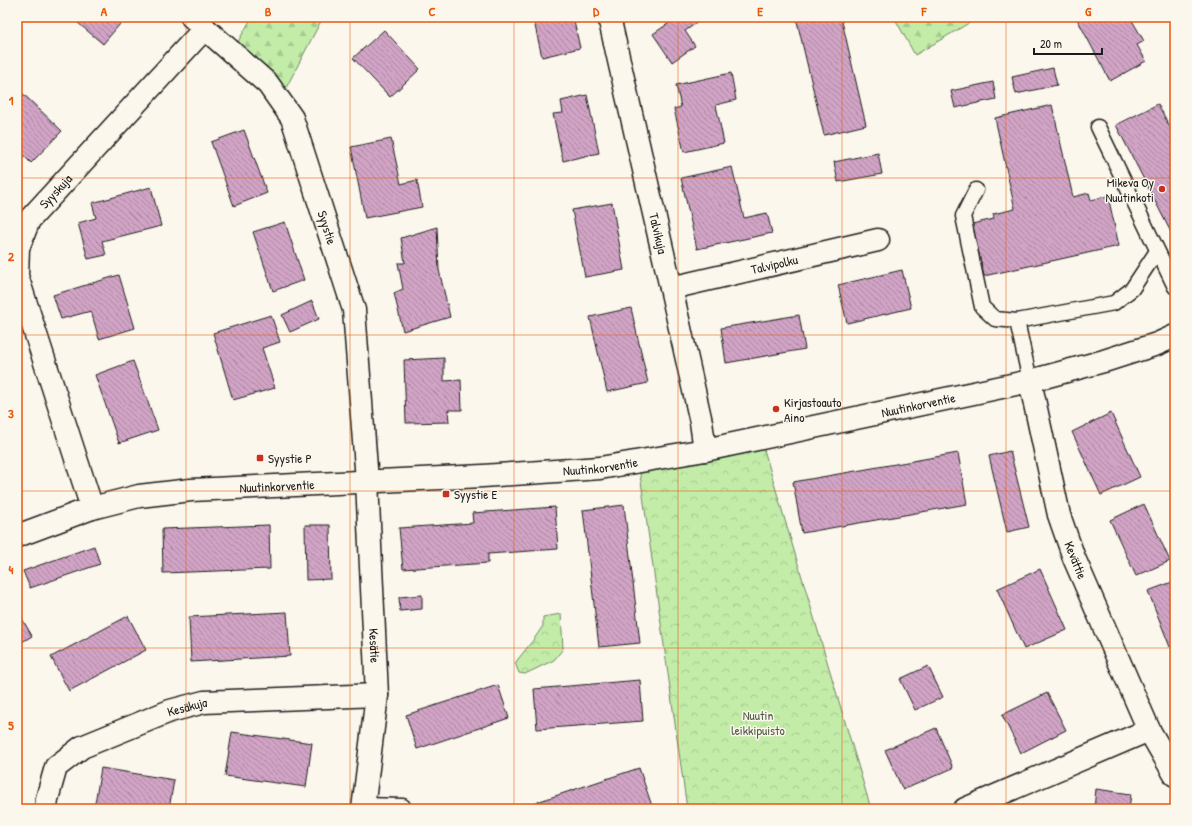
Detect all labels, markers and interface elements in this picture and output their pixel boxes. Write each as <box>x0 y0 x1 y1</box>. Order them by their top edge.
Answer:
text: A <box>101 2 108 20</box>
text: B <box>265 2 272 20</box>
text: C <box>428 2 436 20</box>
text: D <box>593 2 600 20</box>
text: E <box>757 2 763 20</box>
text: F <box>921 2 928 20</box>
text: G <box>1085 2 1092 20</box>
scale bar <box>1034 30 1102 56</box>
text: 20 m <box>1040 35 1062 52</box>
text: 1 <box>9 91 14 109</box>
street label: Syyskuja <box>35 170 76 212</box>
place label: Mikeva Oy Nuutinkoti <box>1105 173 1154 206</box>
marker: Mikeva Oy Nuutinkoti <box>1157 184 1167 194</box>
street label: Syystie <box>313 208 341 247</box>
street label: Talvikuja <box>645 211 672 256</box>
text: 2 <box>8 247 15 265</box>
street label: Talvipolku <box>749 250 800 278</box>
street label: Nuutinkorventie <box>880 388 957 421</box>
place label: Kirjastoauto Aino <box>784 393 842 426</box>
text: 3 <box>8 404 14 422</box>
marker: Kirjastoauto Aino <box>771 404 781 414</box>
place label: Syystie P <box>268 449 312 467</box>
marker: Syystie P <box>255 453 265 463</box>
street label: Nuutinkorventie <box>562 453 639 480</box>
street label: Nuutinkorventie <box>239 475 315 497</box>
place label: Syystie E <box>454 485 498 503</box>
marker: Syystie E <box>441 489 451 499</box>
street label: Kevättie <box>1060 538 1092 582</box>
text: 4 <box>9 560 14 578</box>
street label: Kesätie <box>365 628 384 663</box>
street label: Kesäkuja <box>165 693 207 720</box>
park label: Nuutin leikkipuisto <box>731 706 785 739</box>
text: 5 <box>8 716 14 734</box>

